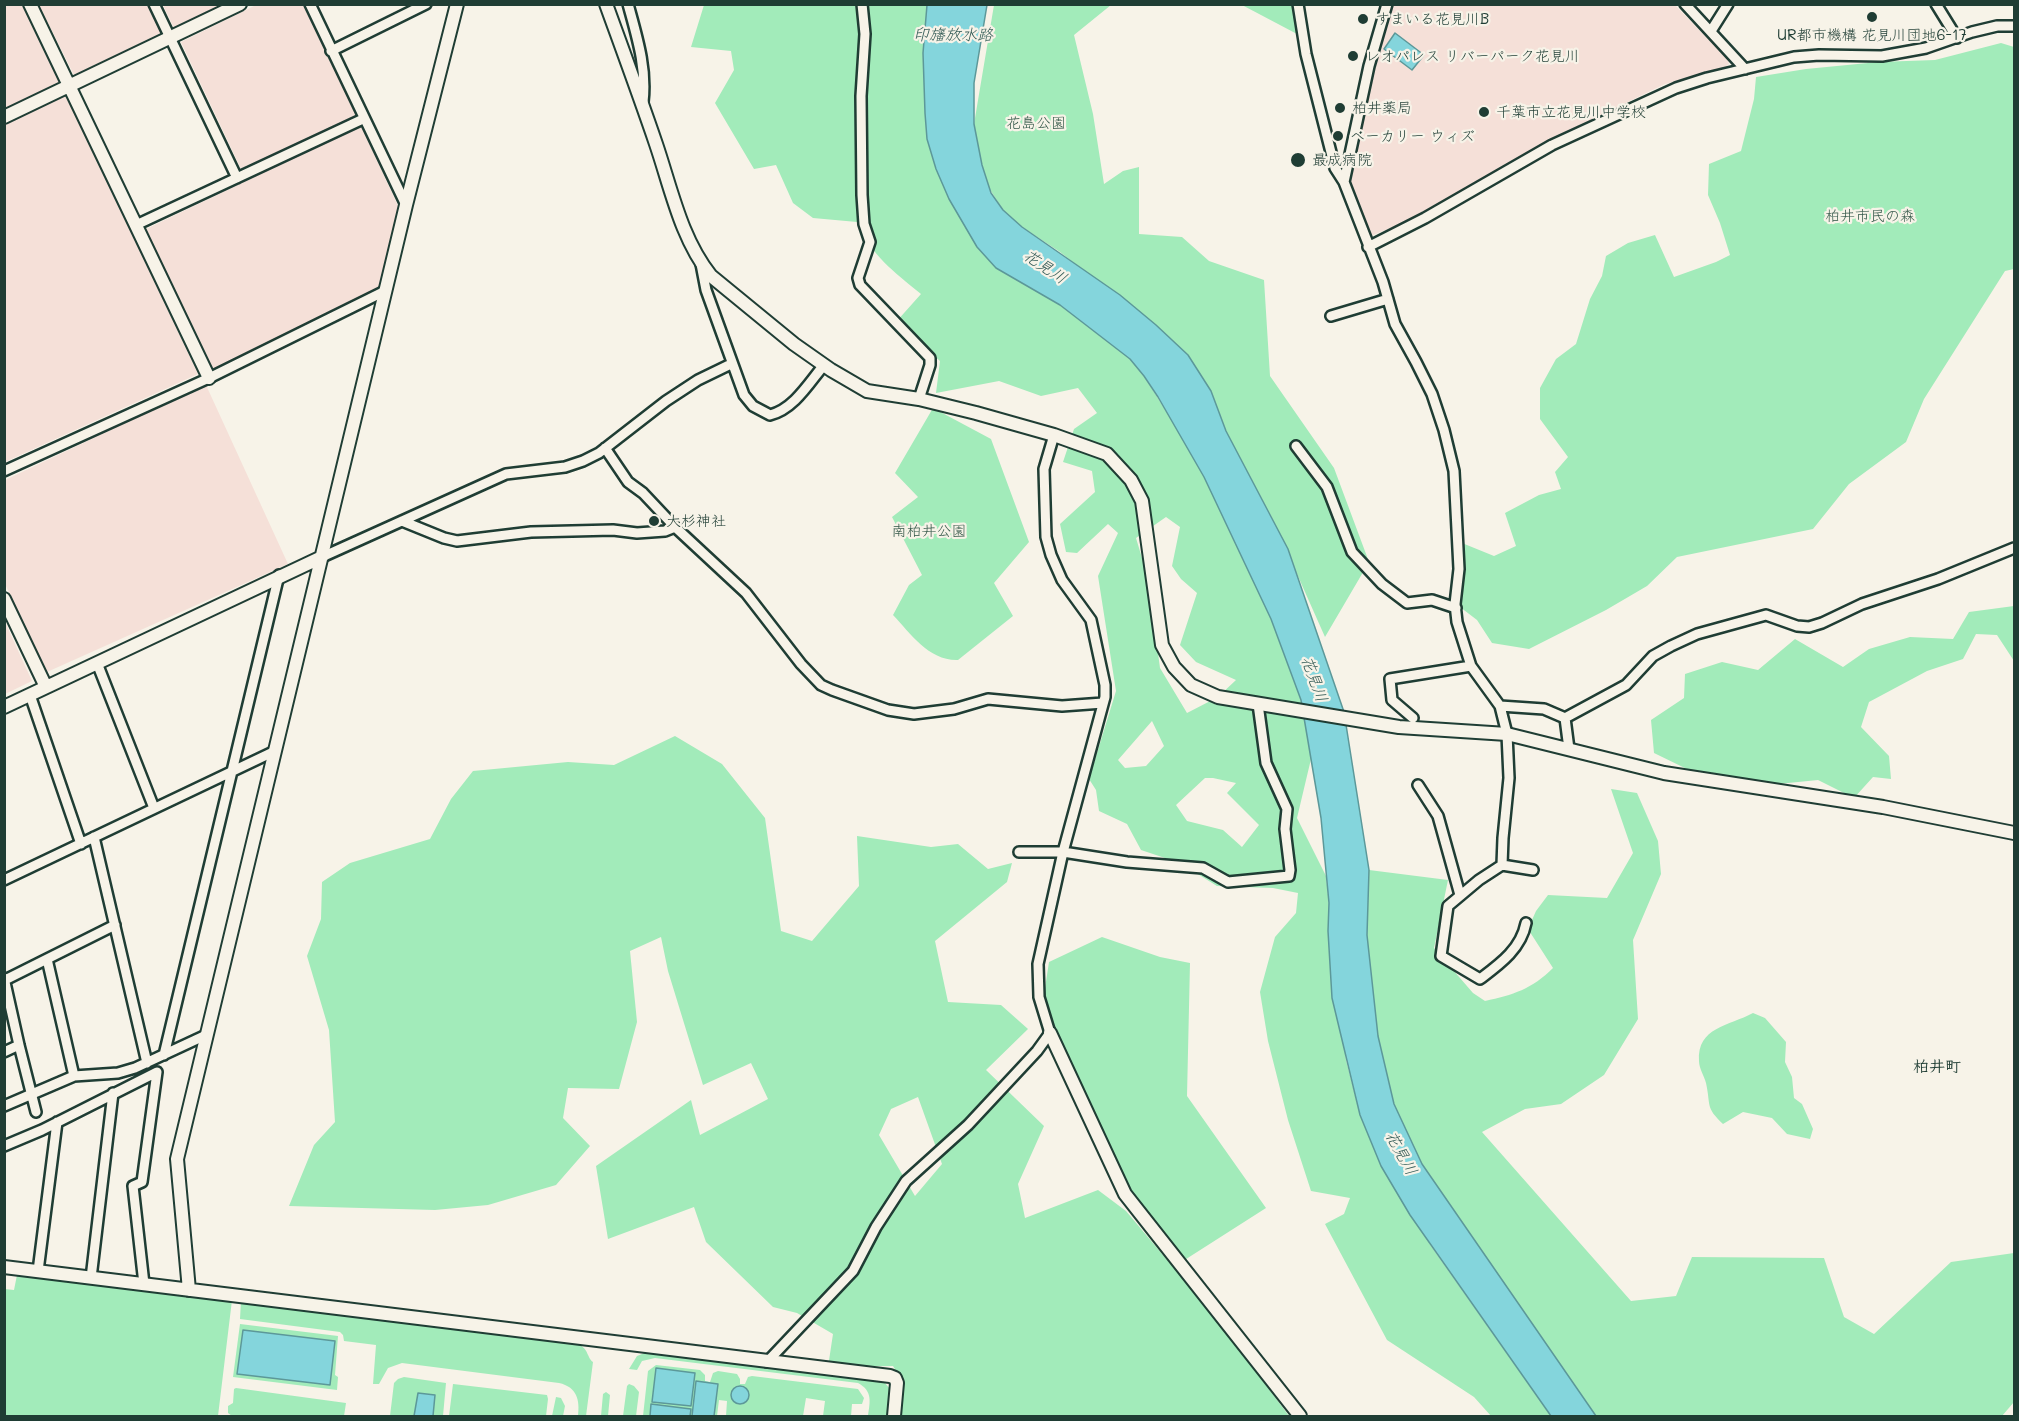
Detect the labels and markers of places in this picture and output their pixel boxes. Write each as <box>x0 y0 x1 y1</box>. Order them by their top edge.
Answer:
place label: すまいる花見川B <box>1375 10 1489 28</box>
marker: UR都市機構 花見川団地6-17 <box>1865 10 1879 24</box>
marker: すまいる花見川B <box>1356 12 1370 26</box>
place label: UR都市機構 花見川団地6-17 <box>1777 26 1967 44</box>
place label: レオパレス リバーパーク花見川 <box>1365 47 1580 65</box>
marker: レオパレス リバーパーク花見川 <box>1346 49 1360 63</box>
place label: 柏井薬局 <box>1352 99 1412 117</box>
marker: 柏井薬局 <box>1333 101 1347 115</box>
place label: 千葉市立花見川中学校 <box>1496 103 1646 121</box>
marker: 千葉市立花見川中学校 <box>1477 105 1491 119</box>
place label: ベーカリー ウィズ <box>1350 127 1475 145</box>
marker: ベーカリー ウィズ <box>1331 129 1345 143</box>
marker: 最成病院 <box>1289 151 1307 169</box>
place label: 最成病院 <box>1312 151 1372 169</box>
place label: 大杉神社 <box>666 512 726 530</box>
marker: 大杉神社 <box>647 514 661 528</box>

